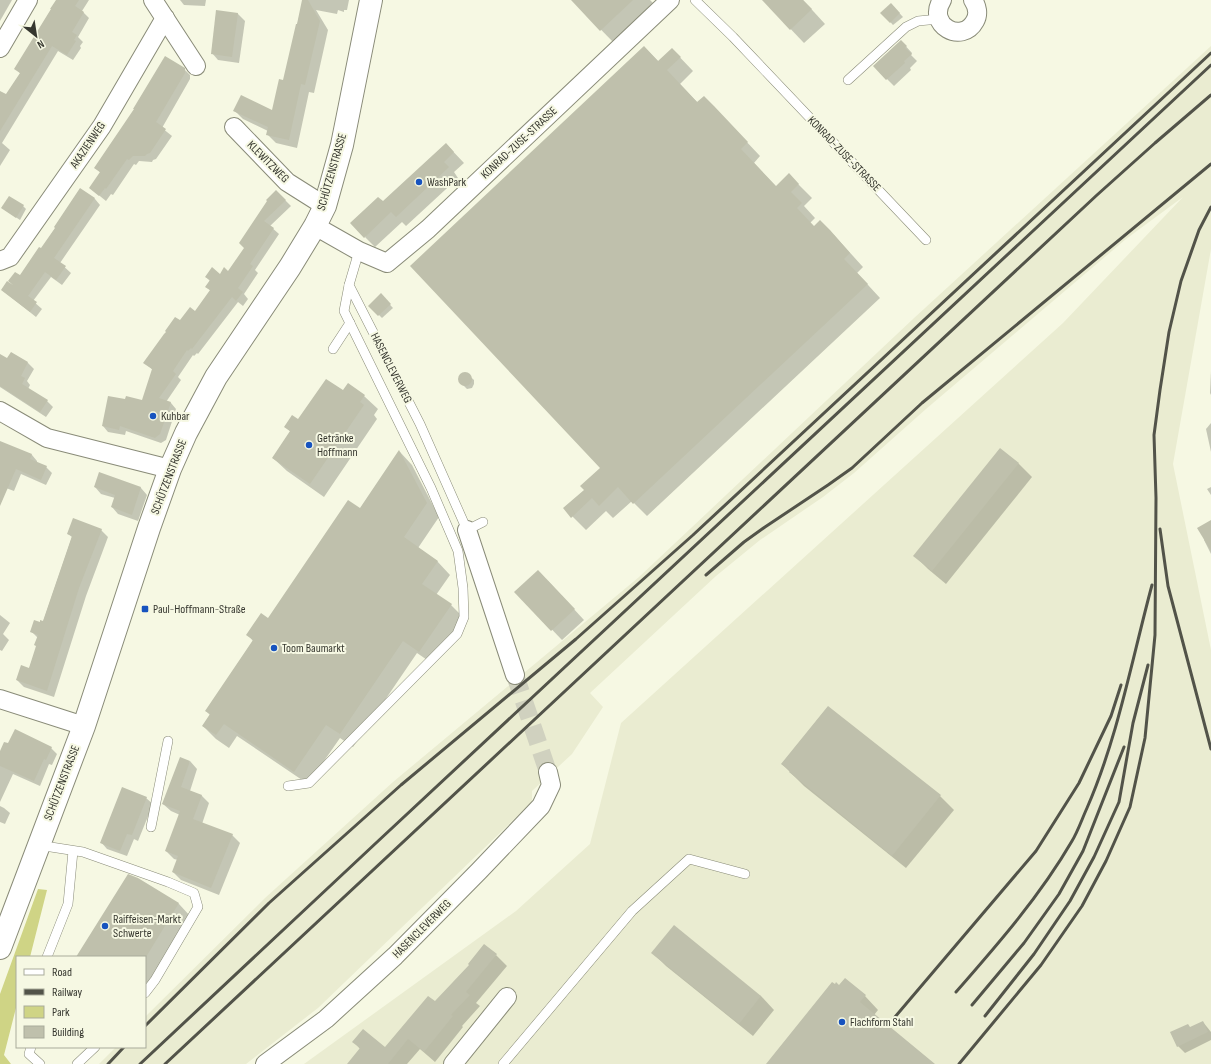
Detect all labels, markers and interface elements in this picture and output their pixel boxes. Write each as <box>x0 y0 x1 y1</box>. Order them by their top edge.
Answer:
north arrow <box>16 16 56 56</box>
text: N <box>35 37 47 51</box>
street label: KONRAD-ZUSE-STRASSE <box>478 104 560 182</box>
street label: KONRAD-ZUSE-STRASSE <box>804 113 884 195</box>
street label: AKAZIENWEG <box>66 119 109 172</box>
street label: SCHÜTZENSTRASSE <box>314 132 350 212</box>
street label: KLEWITZWEG <box>244 138 292 186</box>
place label: WashPark <box>427 175 467 190</box>
marker: WashPark <box>414 177 424 187</box>
street label: HASENCLEVERWEG <box>367 330 415 406</box>
place label: Kuhbar <box>161 409 190 424</box>
marker: Kuhbar <box>148 411 158 421</box>
place label: Getränke Hoffmann <box>317 431 358 460</box>
street label: SCHÜTZENSTRASSE <box>148 437 190 517</box>
marker: Getränke Hoffmann <box>304 440 314 450</box>
place label: Paul-Hoffmann-Straße <box>153 602 246 617</box>
marker: Paul-Hoffmann-Straße <box>140 604 150 614</box>
place label: Toom Baumarkt <box>282 641 345 656</box>
marker: Toom Baumarkt <box>269 643 279 653</box>
street label: SCHÜTZENSTRASSE <box>41 743 83 823</box>
street label: HASENCLEVERWEG <box>389 896 455 962</box>
place label: Raiffeisen-Markt Schwerte <box>113 912 181 941</box>
marker: Raiffeisen-Markt Schwerte <box>100 921 110 931</box>
legend <box>16 956 146 1048</box>
text: Road <box>52 965 72 980</box>
text: Railway <box>52 985 83 1000</box>
text: Park <box>52 1005 70 1020</box>
place label: Flachform Stahl <box>850 1015 913 1030</box>
marker: Flachform Stahl <box>837 1017 847 1027</box>
text: Building <box>52 1025 84 1040</box>

